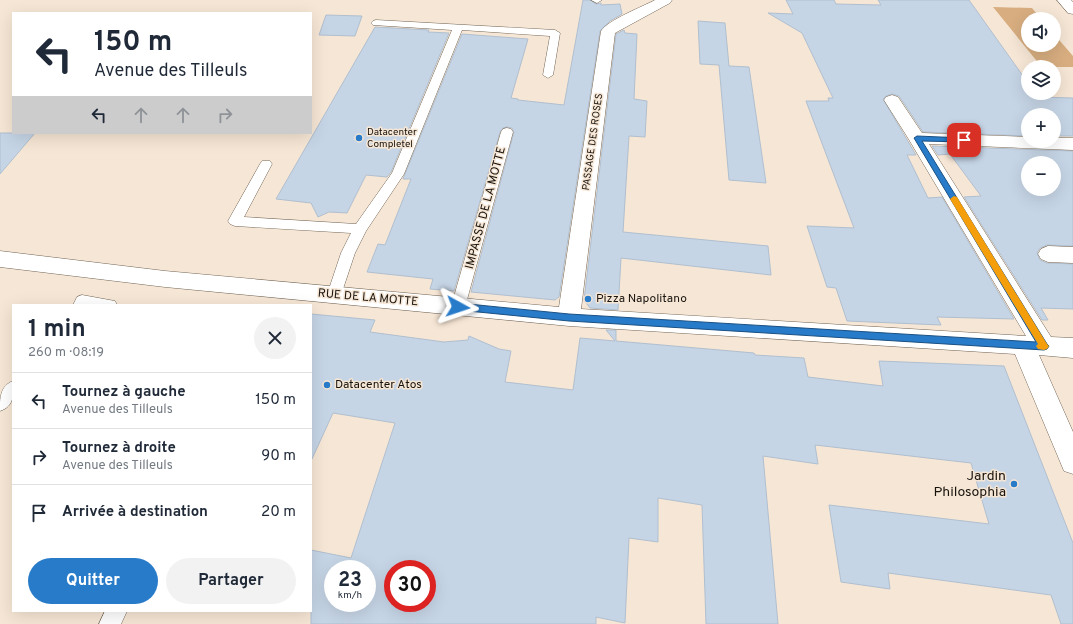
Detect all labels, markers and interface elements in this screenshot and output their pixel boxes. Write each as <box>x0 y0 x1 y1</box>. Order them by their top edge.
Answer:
map controls <box>1021 12 1061 196</box>
button: sound <box>1021 12 1061 52</box>
text: 150 m <box>94 25 172 61</box>
icon: left <box>28 28 80 80</box>
text: Avenue des Tilleuls <box>94 60 247 83</box>
button: layers <box>1021 60 1061 100</box>
street label: PASSAGE DES ROSES <box>580 93 606 191</box>
icon: left <box>88 104 110 126</box>
icon: ahead <box>130 104 152 126</box>
icon: ahead <box>172 104 194 126</box>
icon: right <box>214 104 236 126</box>
button: + <box>1021 108 1061 148</box>
pin <box>947 123 981 157</box>
place label: Datacenter Completel <box>367 126 417 151</box>
icon: arrive <box>953 129 975 151</box>
marker: Datacenter Completel <box>354 133 364 143</box>
street label: IMPASSE DE LA MOTTE <box>462 145 510 271</box>
button: − <box>1021 156 1061 196</box>
street label: RUE DE LA MOTTE <box>317 286 419 310</box>
position arrow <box>437 286 479 328</box>
place label: Pizza Napolitano <box>596 291 687 307</box>
marker: Pizza Napolitano <box>583 294 593 304</box>
text: 1 min <box>28 315 86 345</box>
button: close <box>254 317 296 359</box>
text: 260 m · 08:19 <box>28 345 104 361</box>
place label: Datacenter Atos <box>335 377 422 393</box>
marker: Datacenter Atos <box>322 380 332 390</box>
text: Tournez à gauche <box>62 383 186 402</box>
icon: left <box>28 390 50 412</box>
text: 150 m <box>255 391 296 410</box>
text: Avenue des Tilleuls <box>62 402 173 418</box>
text: Tournez à droite <box>62 439 176 458</box>
icon: right <box>28 446 50 468</box>
text: 90 m <box>261 447 296 466</box>
text: Avenue des Tilleuls <box>62 458 173 474</box>
place label: Jardin Philosophia <box>934 468 1006 501</box>
marker: Jardin Philosophia <box>1009 479 1019 489</box>
icon: arrive <box>28 502 50 524</box>
text: Arrivée à destination <box>62 503 208 522</box>
text: 20 m <box>261 503 296 522</box>
button: Quitter <box>28 558 158 604</box>
button: Partager <box>166 558 296 604</box>
speed limit sign: 30 <box>384 560 436 612</box>
text: 23 <box>338 568 362 594</box>
text: km/h <box>338 589 362 602</box>

